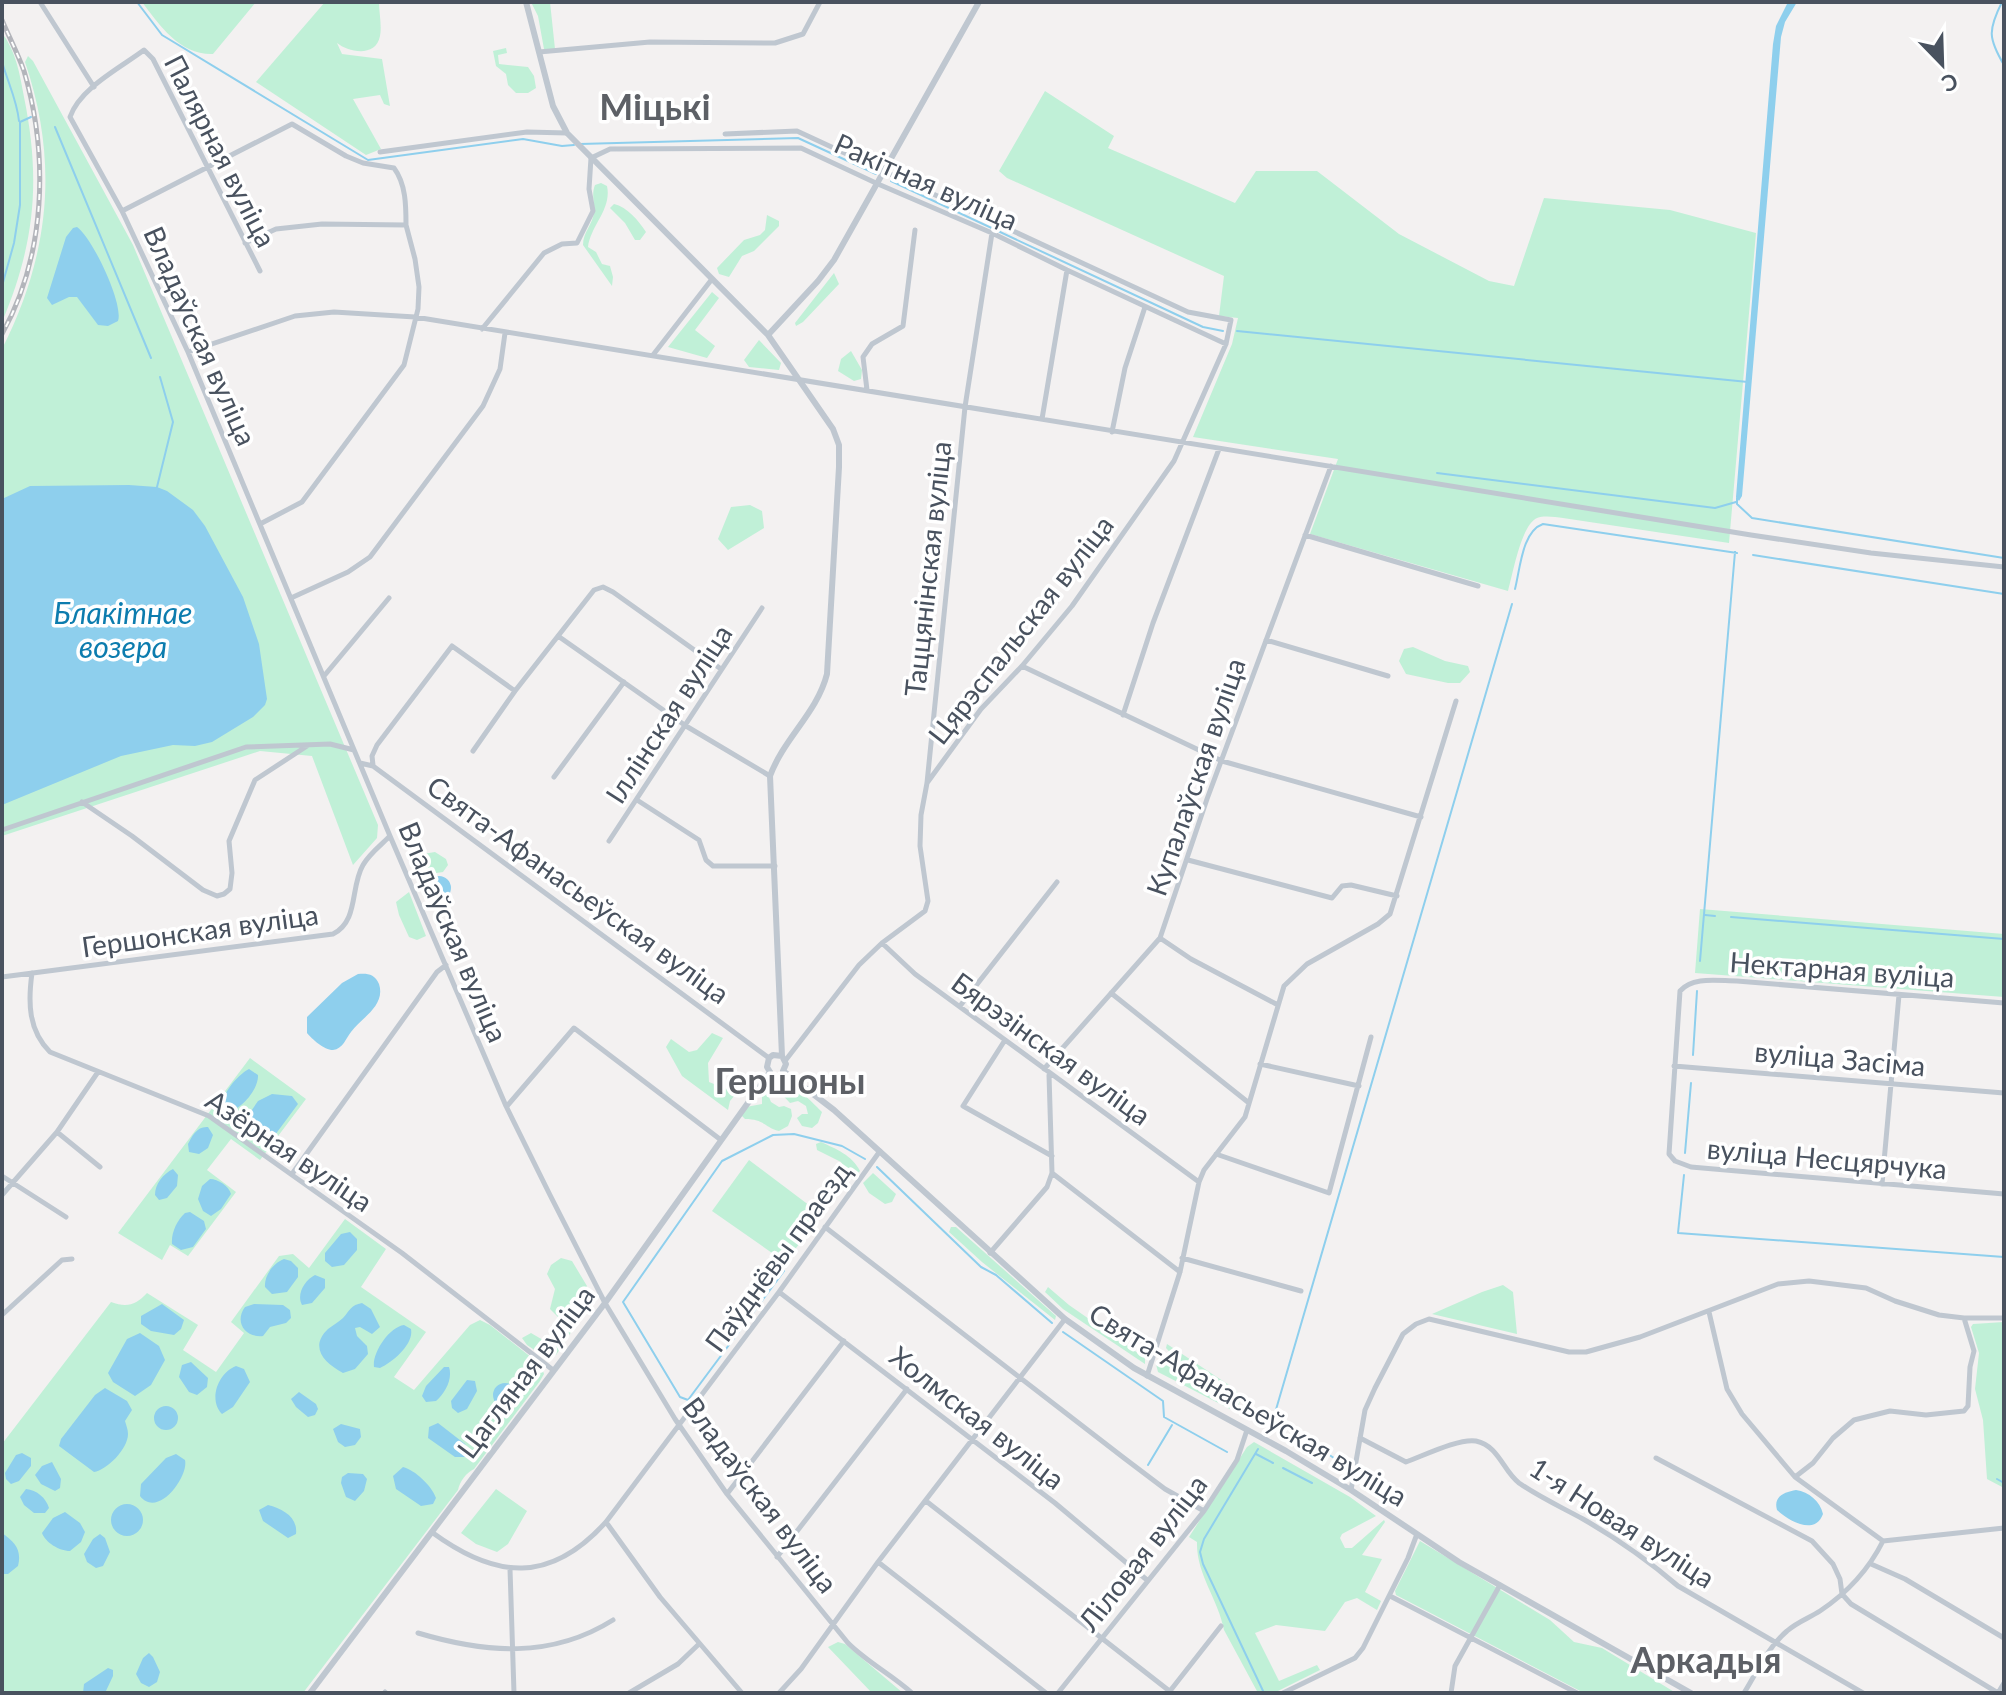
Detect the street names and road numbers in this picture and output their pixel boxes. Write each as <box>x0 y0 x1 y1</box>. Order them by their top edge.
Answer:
street label: Палярная вуліца <box>158 49 284 252</box>
street label: Ракітная вуліца <box>830 126 1023 237</box>
street label: Владаўская вуліца <box>137 221 264 450</box>
street label: Таццянінская вуліца <box>897 440 957 698</box>
street label: Цярэспальская вуліца <box>920 508 1120 750</box>
street label: Іллінская вуліца <box>598 618 739 809</box>
street label: Купалаўская вуліца <box>1138 654 1252 900</box>
street label: Свята-Афанасьеўская вуліца <box>421 768 736 1010</box>
street label: Владаўская вуліца <box>392 816 516 1047</box>
street label: Гершонская вуліца <box>79 897 320 963</box>
street label: Нектарная вуліца <box>1729 944 1956 994</box>
street label: Бярэзінская вуліца <box>945 965 1158 1132</box>
street label: вуліца Засіма <box>1753 1034 1927 1082</box>
street label: Азёрная вуліца <box>200 1082 379 1218</box>
street label: вуліца Несцярчука <box>1706 1131 1948 1185</box>
street label: Паўднёвы праезд <box>697 1155 857 1358</box>
street label: Цагляная вуліца <box>449 1279 601 1464</box>
street label: Свята-Афанасьеўская вуліца <box>1083 1296 1414 1513</box>
street label: Холмская вуліца <box>884 1339 1072 1496</box>
street label: Владаўская вуліца <box>676 1390 845 1599</box>
street label: 1-я Новая вуліца <box>1524 1450 1721 1595</box>
street label: Ліловая вуліца <box>1070 1468 1214 1638</box>

